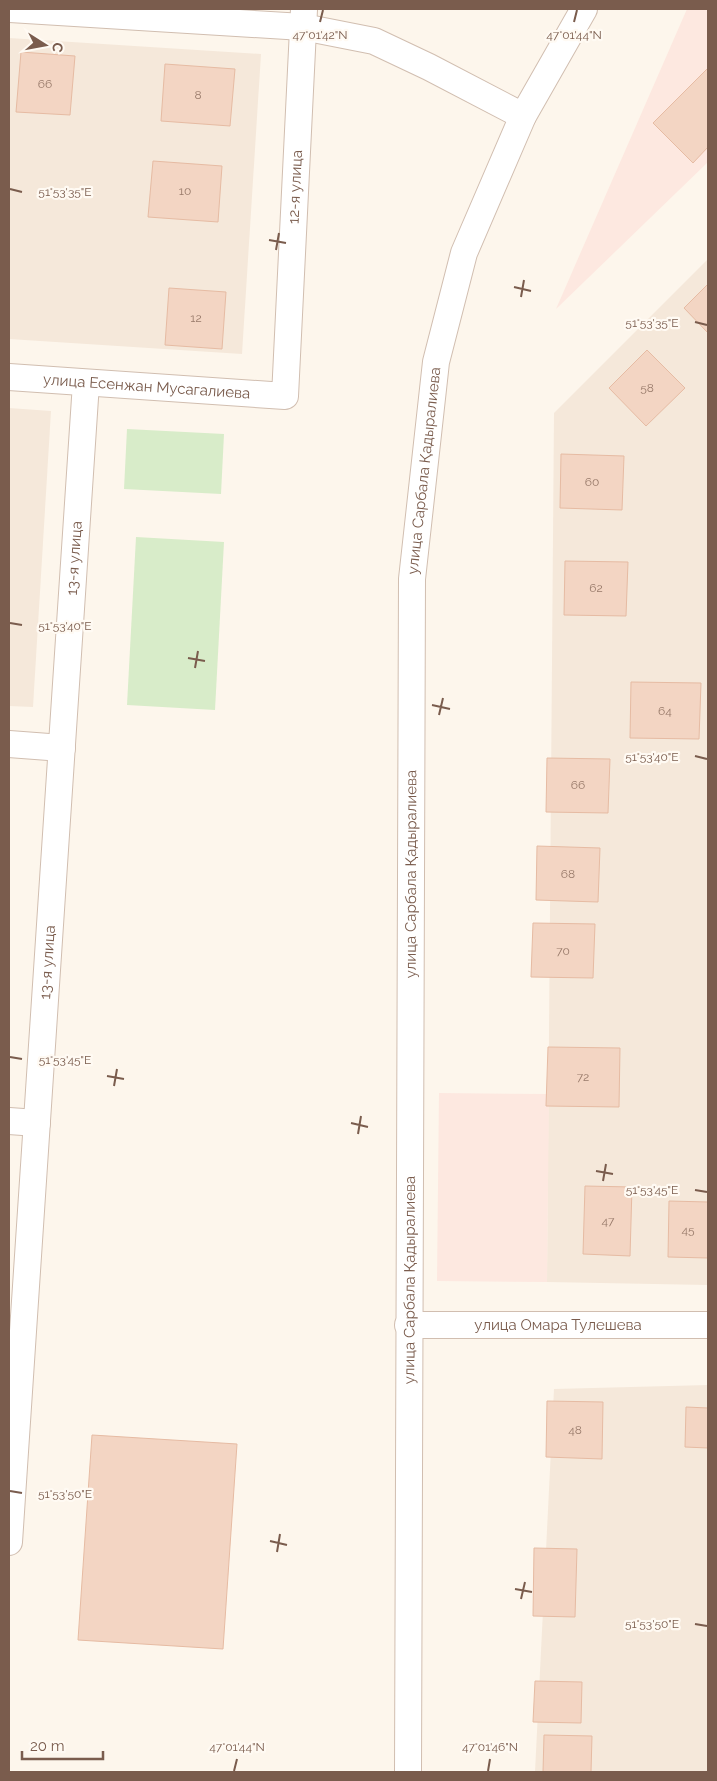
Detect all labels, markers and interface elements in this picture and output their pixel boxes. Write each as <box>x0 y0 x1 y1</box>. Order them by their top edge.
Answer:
north arrow <box>20 20 70 70</box>
text: 47°01'42"N <box>292 28 348 42</box>
text: 47°01'44"N <box>546 28 602 42</box>
text: С <box>49 41 67 54</box>
house number: 66 <box>38 77 52 91</box>
house number: 8 <box>194 88 202 102</box>
street label: 12-я улица <box>284 149 306 224</box>
house number: 10 <box>179 184 191 198</box>
text: 51°53'35"E <box>38 185 92 199</box>
house number: 12 <box>190 311 202 325</box>
text: 51°53'35"E <box>625 316 679 330</box>
street label: улица Сарбала Қадыралиева <box>404 366 444 575</box>
street label: улица Есенжан Мусагалиева <box>42 370 251 403</box>
house number: 58 <box>640 381 654 395</box>
house number: 60 <box>585 475 599 489</box>
street label: 13-я улица <box>63 520 86 596</box>
house number: 62 <box>589 581 603 595</box>
text: 51°53'40"E <box>38 619 92 633</box>
house number: 64 <box>658 704 672 718</box>
text: 51°53'40"E <box>625 750 679 764</box>
street label: улица Сарбала Қадыралиева <box>402 770 420 978</box>
house number: 66 <box>571 778 585 792</box>
house number: 68 <box>561 867 575 881</box>
street label: 13-я улица <box>36 925 59 1000</box>
house number: 70 <box>556 944 570 958</box>
text: 51°53'45"E <box>39 1053 91 1067</box>
house number: 72 <box>577 1070 589 1084</box>
street label: улица Сарбала Қадыралиева <box>400 1176 419 1384</box>
text: 51°53'45"E <box>626 1183 678 1197</box>
house number: 47 <box>602 1214 615 1228</box>
house number: 45 <box>681 1223 695 1237</box>
street label: улица Омара Тулешева <box>474 1316 642 1334</box>
house number: 48 <box>568 1423 582 1437</box>
text: 51°53'50"E <box>38 1487 92 1501</box>
text: 51°53'50"E <box>625 1617 679 1631</box>
scale bar <box>22 1728 104 1760</box>
text: 20 m <box>30 1737 65 1755</box>
text: 47°01'44"N <box>209 1740 265 1754</box>
text: 47°01'46"N <box>462 1740 518 1754</box>

